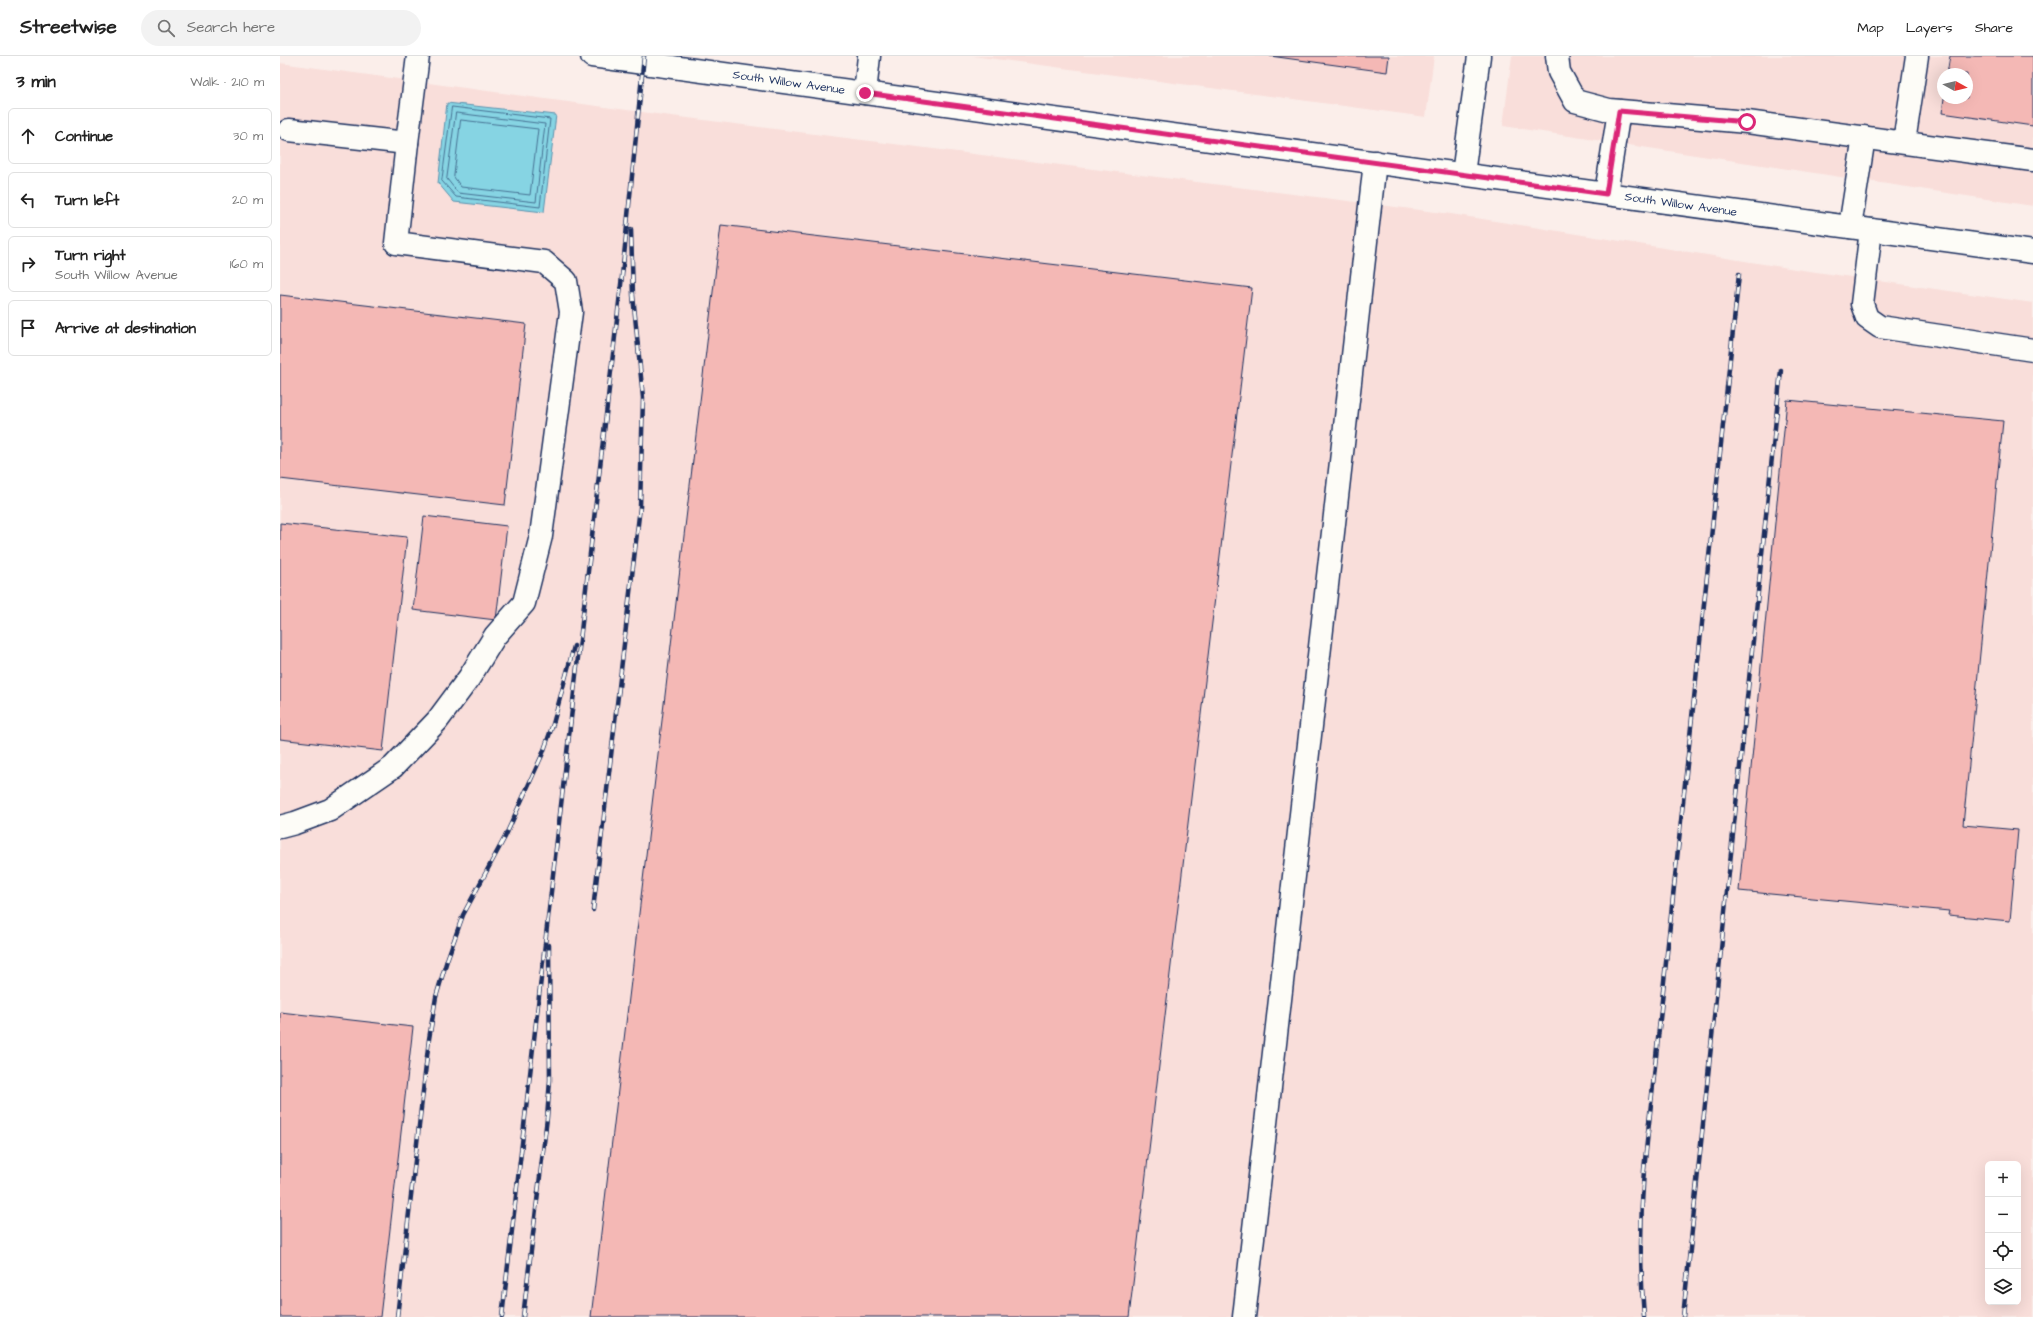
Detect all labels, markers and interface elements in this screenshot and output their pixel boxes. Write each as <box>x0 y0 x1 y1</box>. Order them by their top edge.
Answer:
search box <box>141 10 421 46</box>
text: Streetwise <box>20 14 117 41</box>
icon: search <box>155 17 177 39</box>
text: Search here <box>187 17 275 38</box>
text: Map <box>1857 18 1884 38</box>
text: Layers <box>1906 18 1953 38</box>
text: Share <box>1975 18 2013 38</box>
street label: South Willow Avenue <box>732 66 847 99</box>
north arrow <box>1937 68 1973 104</box>
text: 3 min <box>16 70 56 94</box>
text: Walk · 210 m <box>190 73 264 91</box>
route end <box>856 84 874 102</box>
route start <box>1738 113 1756 131</box>
icon: ahead <box>17 125 39 147</box>
text: Continue <box>55 126 113 147</box>
text: 30 m <box>233 127 263 145</box>
street label: South Willow Avenue <box>1624 188 1739 221</box>
icon: left <box>17 189 39 211</box>
text: Turn left <box>55 190 119 211</box>
text: 20 m <box>232 191 263 209</box>
text: Turn right <box>55 245 126 266</box>
icon: right <box>17 253 39 275</box>
text: 160 m <box>230 255 263 273</box>
text: South Willow Avenue <box>55 266 178 284</box>
icon: arrive <box>17 317 39 339</box>
text: Arrive at destination <box>55 318 196 339</box>
map controls <box>1985 1161 2021 1305</box>
button: + <box>1985 1161 2021 1197</box>
button: − <box>1985 1197 2021 1233</box>
button: locate <box>1985 1233 2021 1269</box>
button: layers <box>1985 1269 2021 1305</box>

